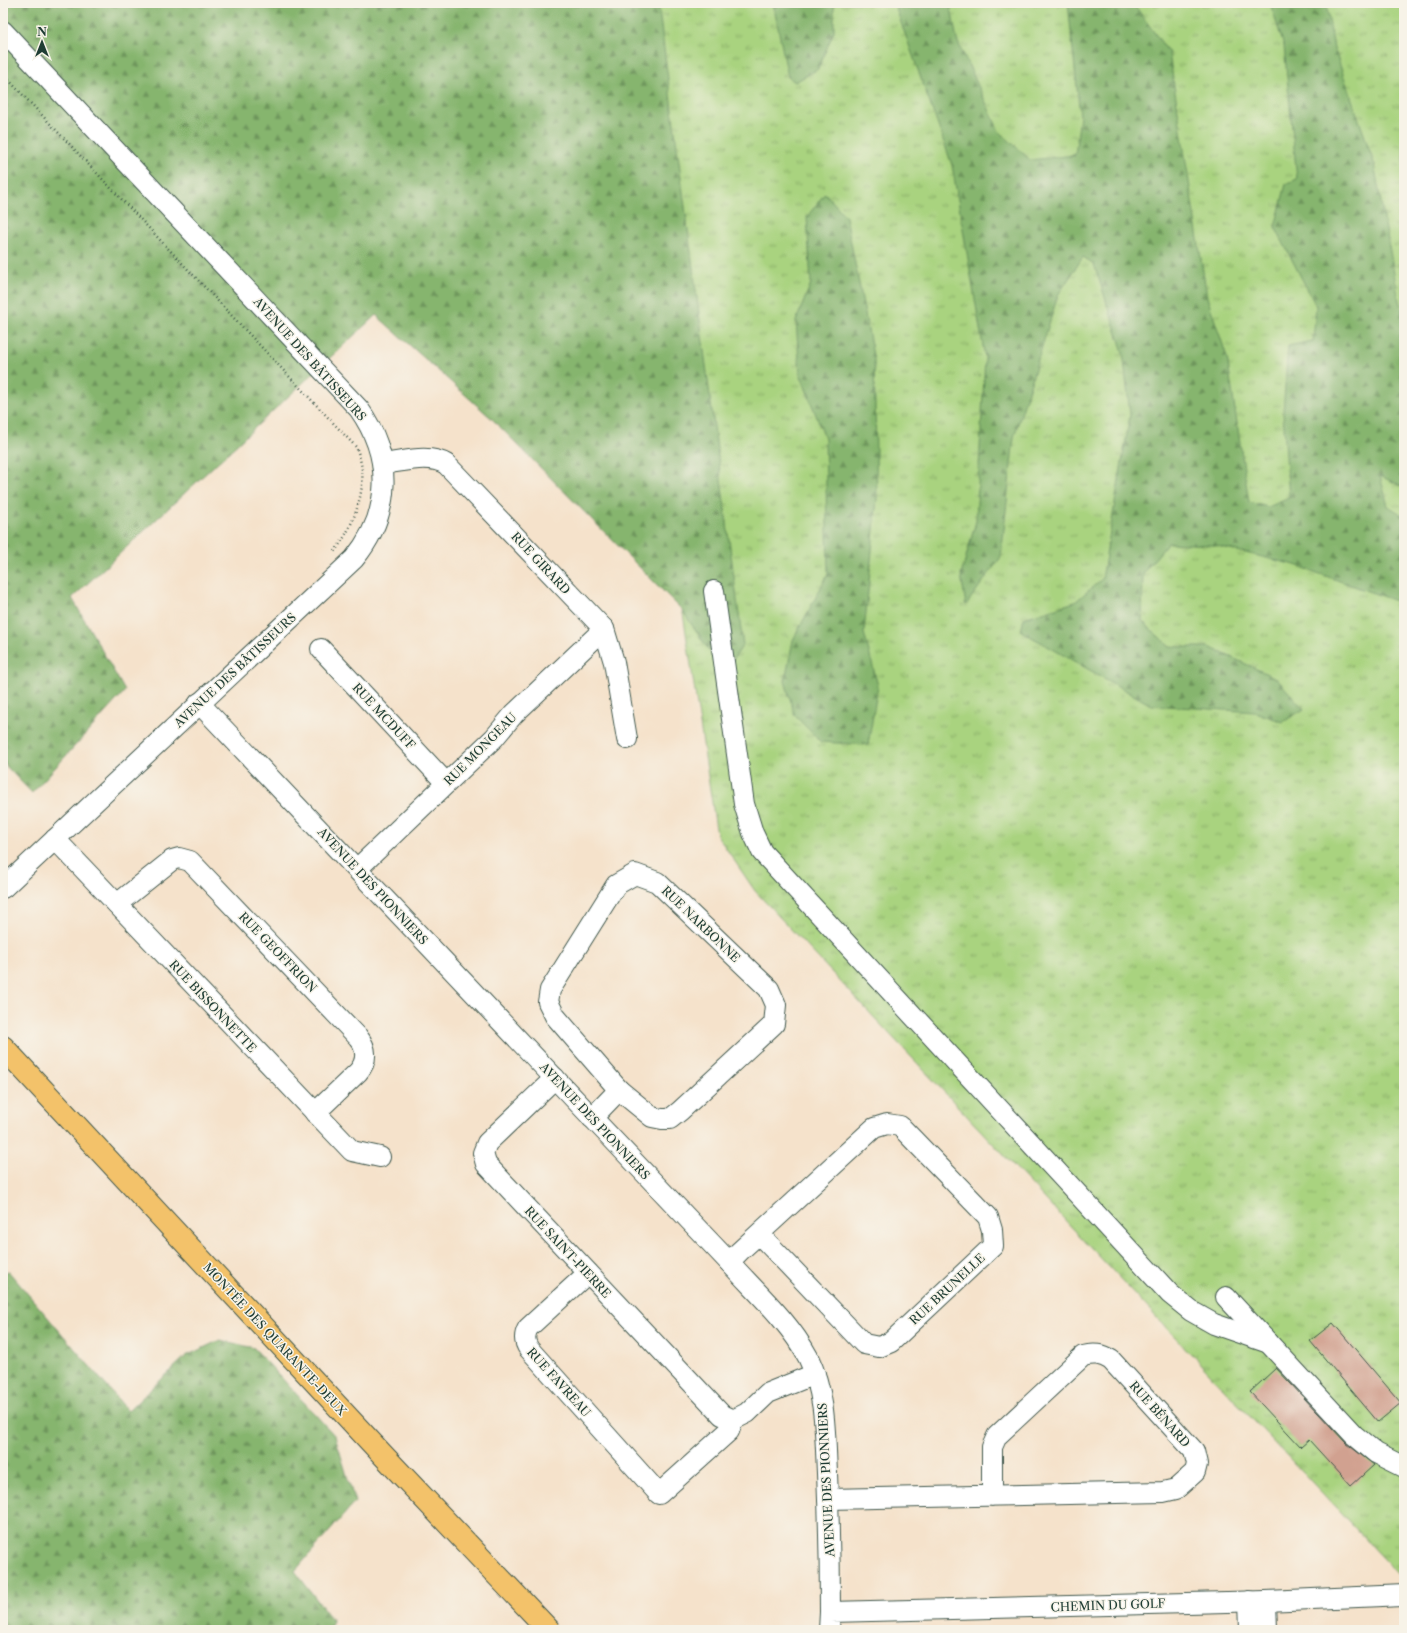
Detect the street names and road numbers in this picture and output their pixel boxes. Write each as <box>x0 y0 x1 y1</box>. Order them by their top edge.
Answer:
street label: AVENUE DES BÂTISSEURS <box>250 293 370 424</box>
street label: RUE GIRARD <box>508 529 574 597</box>
street label: AVENUE DES BÂTISSEURS <box>170 609 299 731</box>
street label: RUE MCDUFF <box>350 680 419 752</box>
street label: RUE MONGEAU <box>441 710 519 788</box>
street label: AVENUE DES PIONNIERS <box>314 824 431 948</box>
street label: RUE NARBONNE <box>659 883 743 965</box>
street label: RUE GEOFFRION <box>236 909 320 995</box>
street label: RUE BISSONNETTE <box>166 957 260 1055</box>
street label: AVENUE DES PIONNIERS <box>536 1059 653 1183</box>
street label: RUE SAINT-PIERRE <box>522 1203 614 1301</box>
street label: RUE BRUNELLE <box>906 1250 988 1328</box>
street label: MONTÉE DES QUARANTE-DEUX <box>200 1259 351 1419</box>
street label: RUE FAVREAU <box>524 1344 594 1420</box>
street label: RUE BÉNARD <box>1127 1377 1194 1450</box>
street label: AVENUE DES PIONNIERS <box>814 1403 838 1558</box>
street label: CHEMIN DU GOLF <box>1050 1595 1166 1614</box>

